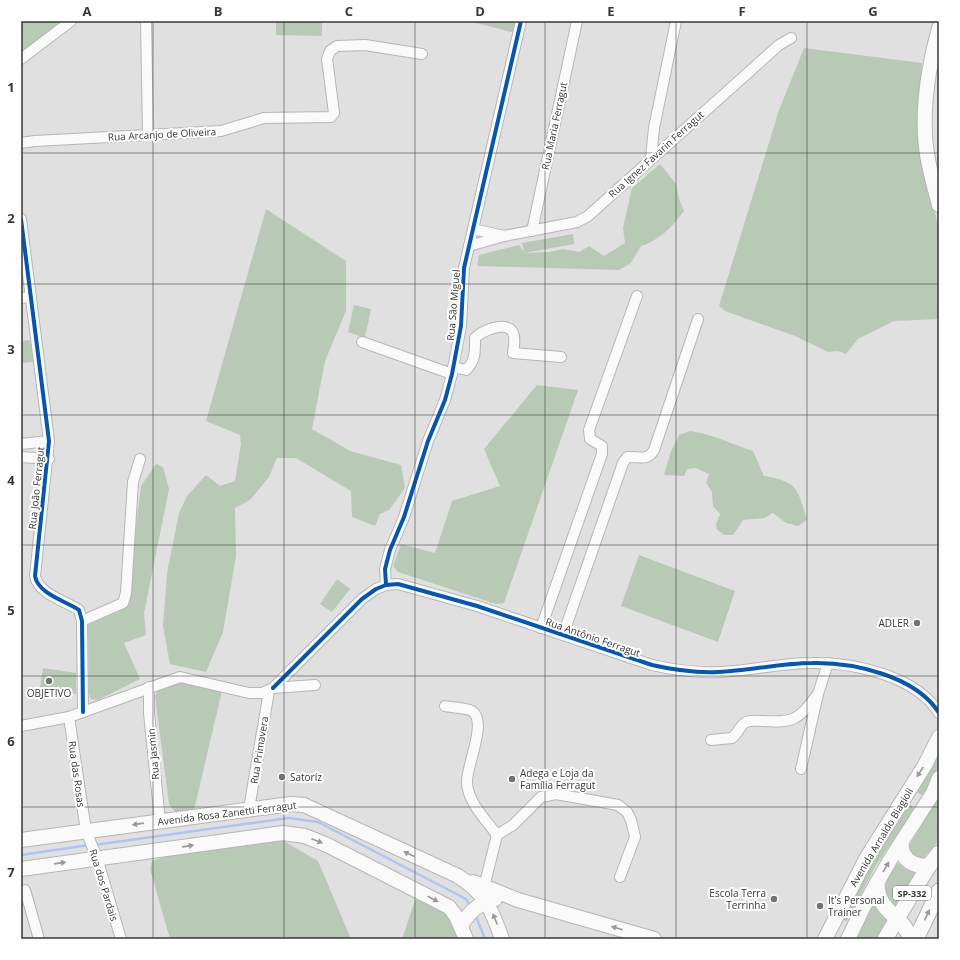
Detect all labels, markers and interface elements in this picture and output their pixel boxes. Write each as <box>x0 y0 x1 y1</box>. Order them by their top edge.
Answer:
text: A <box>83 2 92 20</box>
text: B <box>214 2 223 20</box>
text: C <box>345 2 353 20</box>
text: D <box>475 2 485 20</box>
text: E <box>607 2 615 20</box>
text: F <box>738 2 746 20</box>
text: G <box>868 2 878 20</box>
text: 1 <box>7 78 15 96</box>
street label: Rua Maria Ferragut <box>538 80 570 171</box>
street label: Rua Ignez Favarin Ferragut <box>605 107 707 201</box>
street label: Rua Arcanjo de Oliveira <box>107 124 217 144</box>
text: 2 <box>7 209 15 227</box>
street label: Rua São Miguel <box>443 269 463 341</box>
text: 3 <box>7 340 15 358</box>
street label: Rua João Ferragut <box>25 446 47 530</box>
text: 4 <box>7 471 15 489</box>
text: 5 <box>7 601 15 619</box>
street label: Rua Antônio Ferragut <box>544 614 643 660</box>
place label: ADLER <box>878 616 909 630</box>
marker: ADLER <box>912 618 922 628</box>
marker: OBJETIVO <box>44 676 54 686</box>
place label: OBJETIVO <box>27 686 71 700</box>
street label: Rua Primavera <box>247 715 271 785</box>
street label: Rua Jasmin <box>144 728 162 780</box>
text: 6 <box>7 732 15 750</box>
street label: Rua das Rosas <box>65 740 89 808</box>
place label: Adega e Loja da Família Ferragut <box>520 766 596 792</box>
one-way arrow <box>917 766 924 778</box>
place label: Satoríz <box>290 770 322 784</box>
marker: Satoríz <box>277 772 287 782</box>
marker: Adega e Loja da Família Ferragut <box>507 774 517 784</box>
street label: Avenida Arnaldo Biagioli <box>846 785 916 889</box>
street label: Avenida Rosa Zanetti Ferragut <box>157 797 298 828</box>
one-way arrow <box>132 821 144 827</box>
one-way arrow <box>311 838 323 844</box>
one-way arrow <box>182 843 194 849</box>
street label: Rua dos Pardais <box>86 847 122 923</box>
one-way arrow <box>404 851 415 857</box>
one-way arrow <box>54 860 66 866</box>
one-way arrow <box>882 861 889 873</box>
text: 7 <box>7 863 15 881</box>
place label: Escola Terra Terrinha <box>709 886 766 912</box>
road number: SP-332 <box>893 886 931 900</box>
place label: It's Personal Trainer <box>828 893 885 919</box>
marker: Escola Terra Terrinha <box>769 894 779 904</box>
one-way arrow <box>427 896 438 902</box>
marker: It's Personal Trainer <box>815 901 825 911</box>
one-way arrow <box>924 909 930 921</box>
one-way arrow <box>492 914 498 925</box>
one-way arrow <box>610 925 622 931</box>

